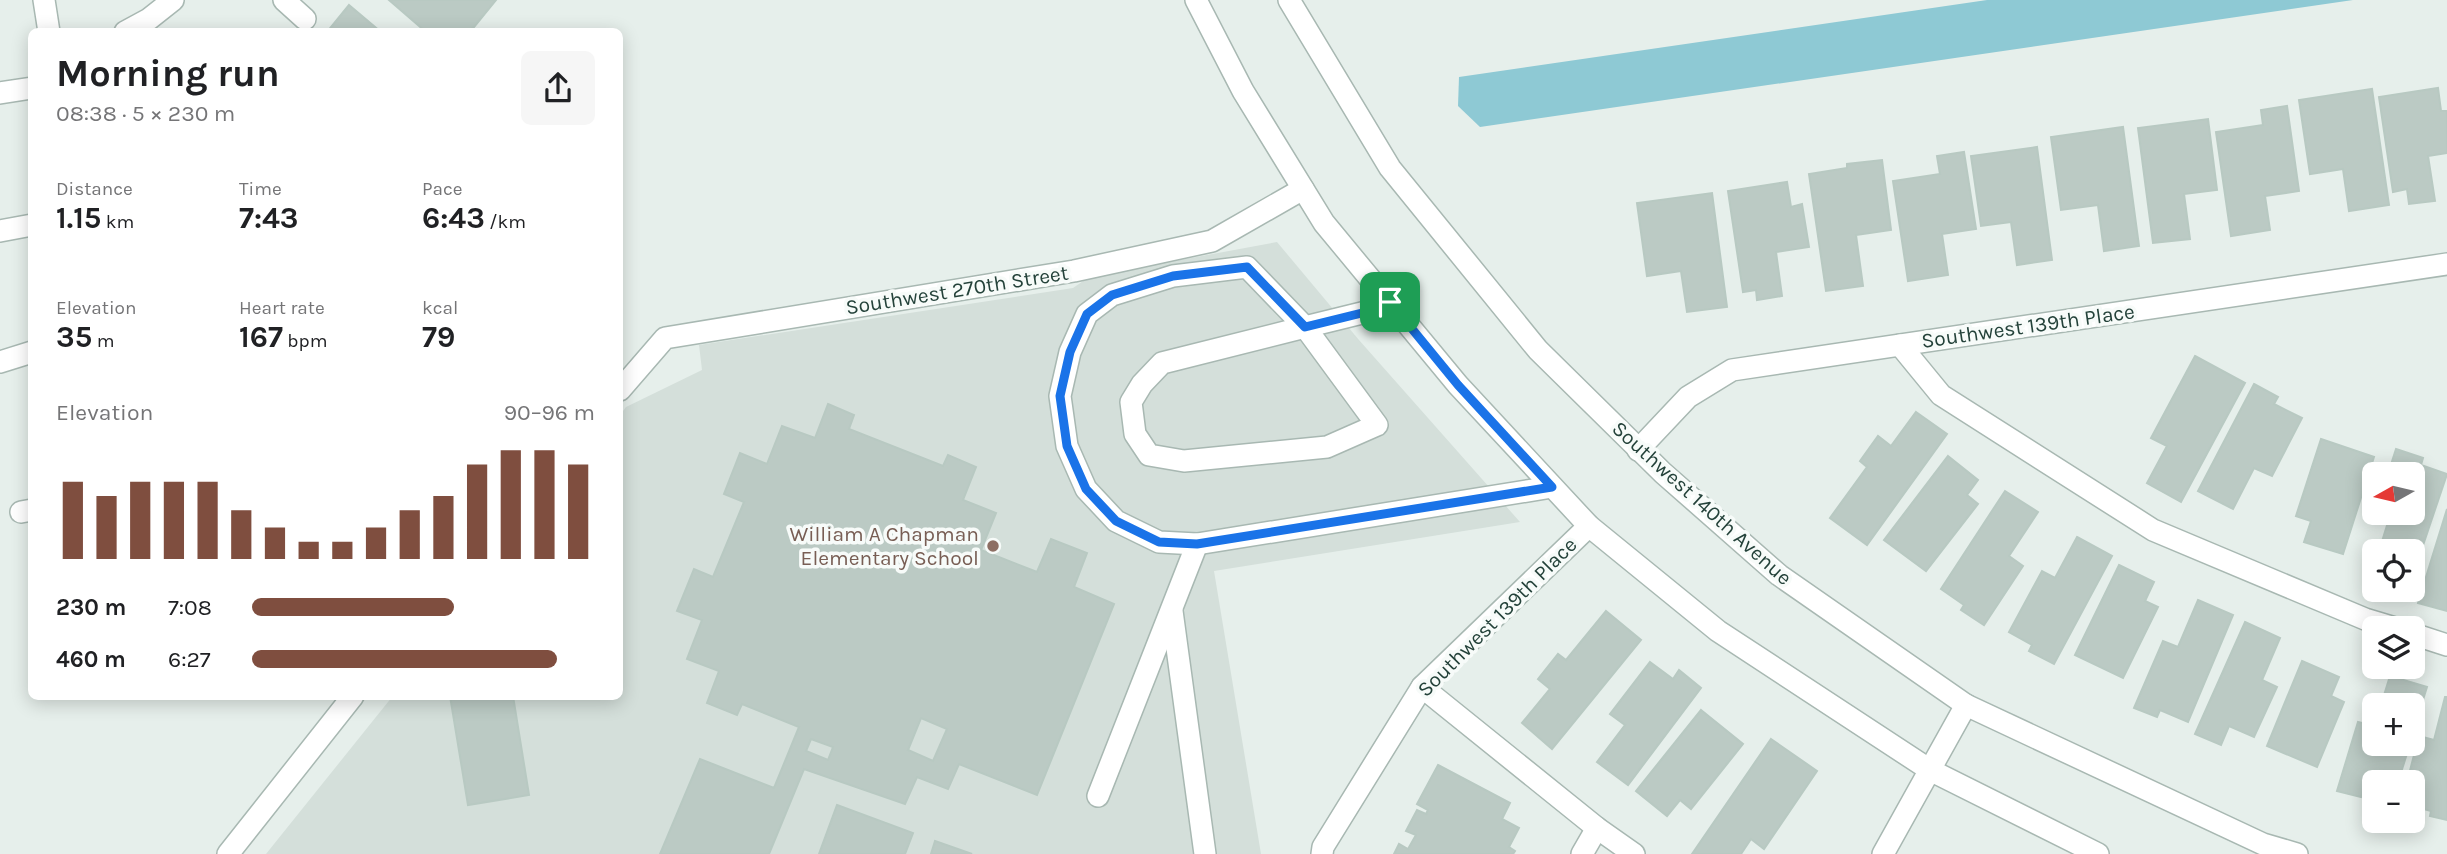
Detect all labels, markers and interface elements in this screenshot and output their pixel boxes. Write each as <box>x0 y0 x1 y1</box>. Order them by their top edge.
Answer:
text: Morning run <box>56 51 280 96</box>
button: share <box>521 51 595 125</box>
text: 08:38 · 5 × 230 m <box>56 100 235 127</box>
text: Distance <box>56 178 133 200</box>
text: Time <box>239 178 282 200</box>
text: Pace <box>422 178 463 200</box>
text: 1.15 <box>56 200 101 236</box>
text: 7:43 <box>239 200 299 236</box>
text: 6:43 <box>422 200 485 236</box>
text: km <box>101 211 134 233</box>
text: /km <box>485 211 526 233</box>
street label: Southwest 270th Street <box>844 261 1070 319</box>
pin <box>1360 272 1420 332</box>
icon: arrive <box>1371 283 1409 321</box>
text: Elevation <box>56 297 136 319</box>
text: Heart rate <box>239 297 325 319</box>
text: kcal <box>422 297 458 319</box>
street label: Southwest 139th Place <box>1920 299 2136 353</box>
text: 35 <box>56 319 92 355</box>
text: 167 <box>239 319 283 355</box>
text: 79 <box>422 319 455 355</box>
text: m <box>92 330 114 352</box>
text: bpm <box>283 330 328 352</box>
text: Elevation <box>56 399 153 426</box>
text: 90–96 m <box>504 399 595 426</box>
street label: Southwest 140th Avenue <box>1607 416 1797 590</box>
north arrow <box>2362 462 2426 525</box>
map controls <box>2362 462 2425 833</box>
place label: William A Chapman Elementary School <box>789 522 979 570</box>
street label: Southwest 139th Place <box>1412 532 1582 702</box>
marker: William A Chapman Elementary School <box>985 538 1001 554</box>
button: locate <box>2362 539 2425 602</box>
text: 230 m <box>56 594 126 621</box>
text: 7:08 <box>168 594 212 621</box>
button: layers <box>2362 616 2425 679</box>
text: 460 m <box>56 646 126 673</box>
text: 6:27 <box>168 646 211 673</box>
button: + <box>2362 693 2425 756</box>
button: − <box>2362 770 2425 833</box>

